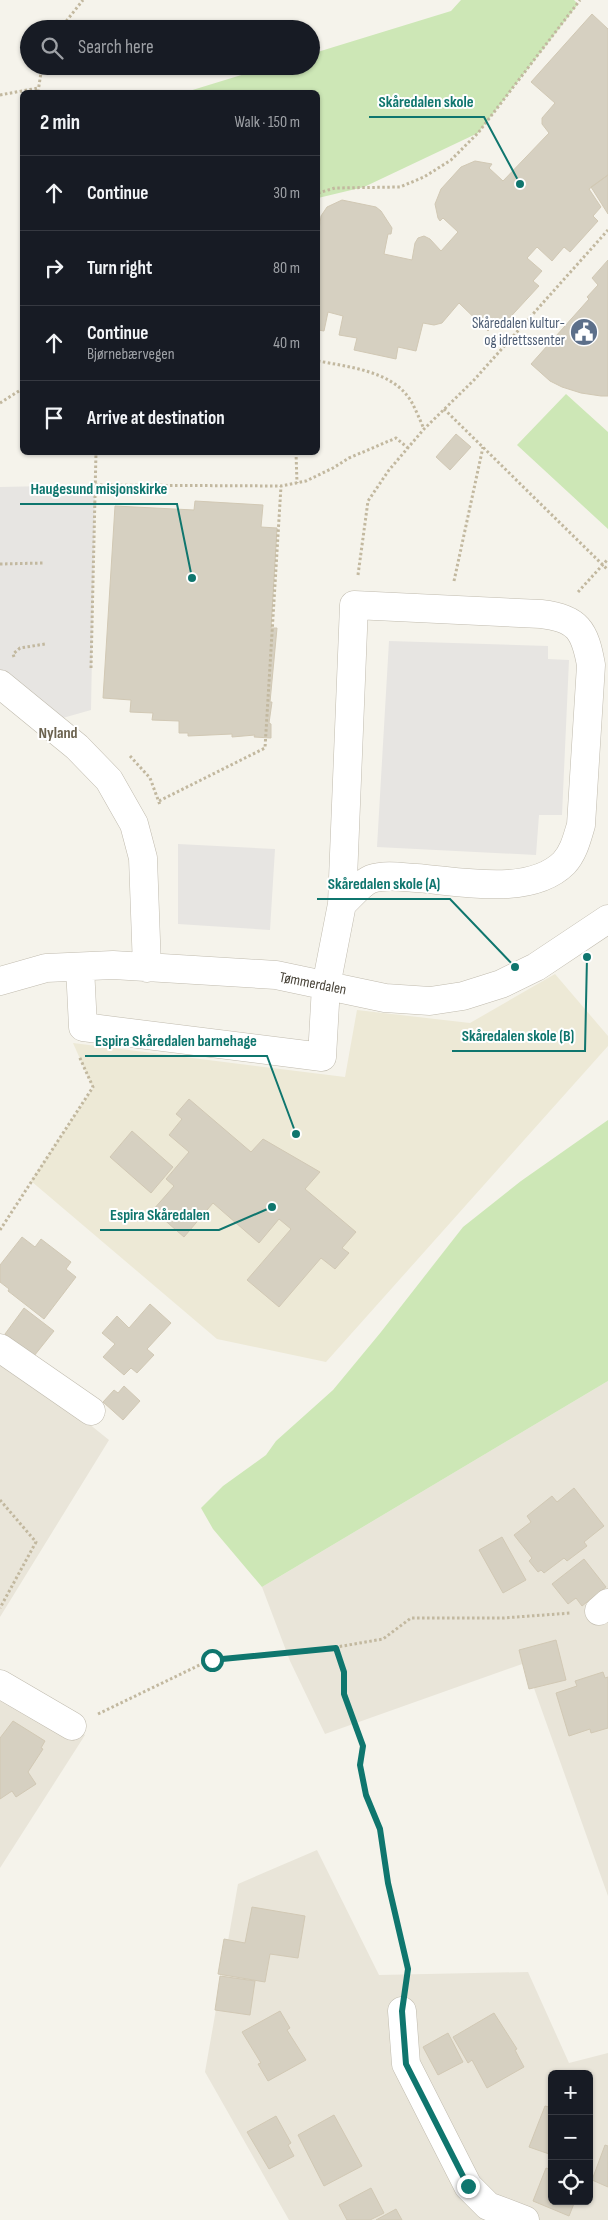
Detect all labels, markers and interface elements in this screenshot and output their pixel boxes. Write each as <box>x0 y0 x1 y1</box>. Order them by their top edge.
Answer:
search box <box>20 20 320 75</box>
icon: search <box>38 34 66 62</box>
text: Search here <box>78 36 154 59</box>
callout: Skåredalen skole <box>369 86 484 117</box>
text: Skåredalen skole <box>379 93 474 112</box>
text: 2 min <box>40 110 80 135</box>
text: Walk · 150 m <box>235 113 300 132</box>
icon: ahead <box>40 179 68 207</box>
text: Continue <box>87 182 148 205</box>
text: 30 m <box>273 184 300 203</box>
icon: right <box>40 254 68 282</box>
text: Turn right <box>87 257 152 280</box>
text: 80 m <box>273 259 300 278</box>
place label: Skåredalen kultur- og idrettssenter <box>472 314 566 350</box>
public building icon: Skåredalen kultur- og idrettssenter <box>569 317 599 347</box>
text: Continue <box>87 322 148 345</box>
icon: ahead <box>40 329 68 357</box>
text: 40 m <box>273 334 300 353</box>
text: Bjørnebærvegen <box>87 345 175 364</box>
icon: arrive <box>40 404 68 432</box>
text: Arrive at destination <box>87 407 225 430</box>
callout: Haugesund misjonskirke <box>20 473 177 504</box>
text: Haugesund misjonskirke <box>31 480 168 499</box>
district label: Nyland <box>38 724 78 743</box>
callout: Skåredalen skole (A) <box>317 868 450 899</box>
text: Skåredalen skole (A) <box>328 875 440 894</box>
street label: Tømmerdalen <box>278 968 348 999</box>
callout: Skåredalen skole (B) <box>452 1020 585 1051</box>
callout: Espira Skåredalen barnehage <box>85 1025 267 1056</box>
text: Skåredalen skole (B) <box>462 1027 574 1046</box>
text: Espira Skåredalen barnehage <box>95 1032 257 1051</box>
callout: Espira Skåredalen <box>100 1199 219 1230</box>
text: Espira Skåredalen <box>110 1206 210 1225</box>
route start <box>201 1649 224 1672</box>
map controls <box>548 2070 593 2205</box>
button: + <box>548 2070 593 2115</box>
button: − <box>548 2115 593 2160</box>
button: locate <box>548 2160 593 2205</box>
route end <box>457 2175 480 2198</box>

